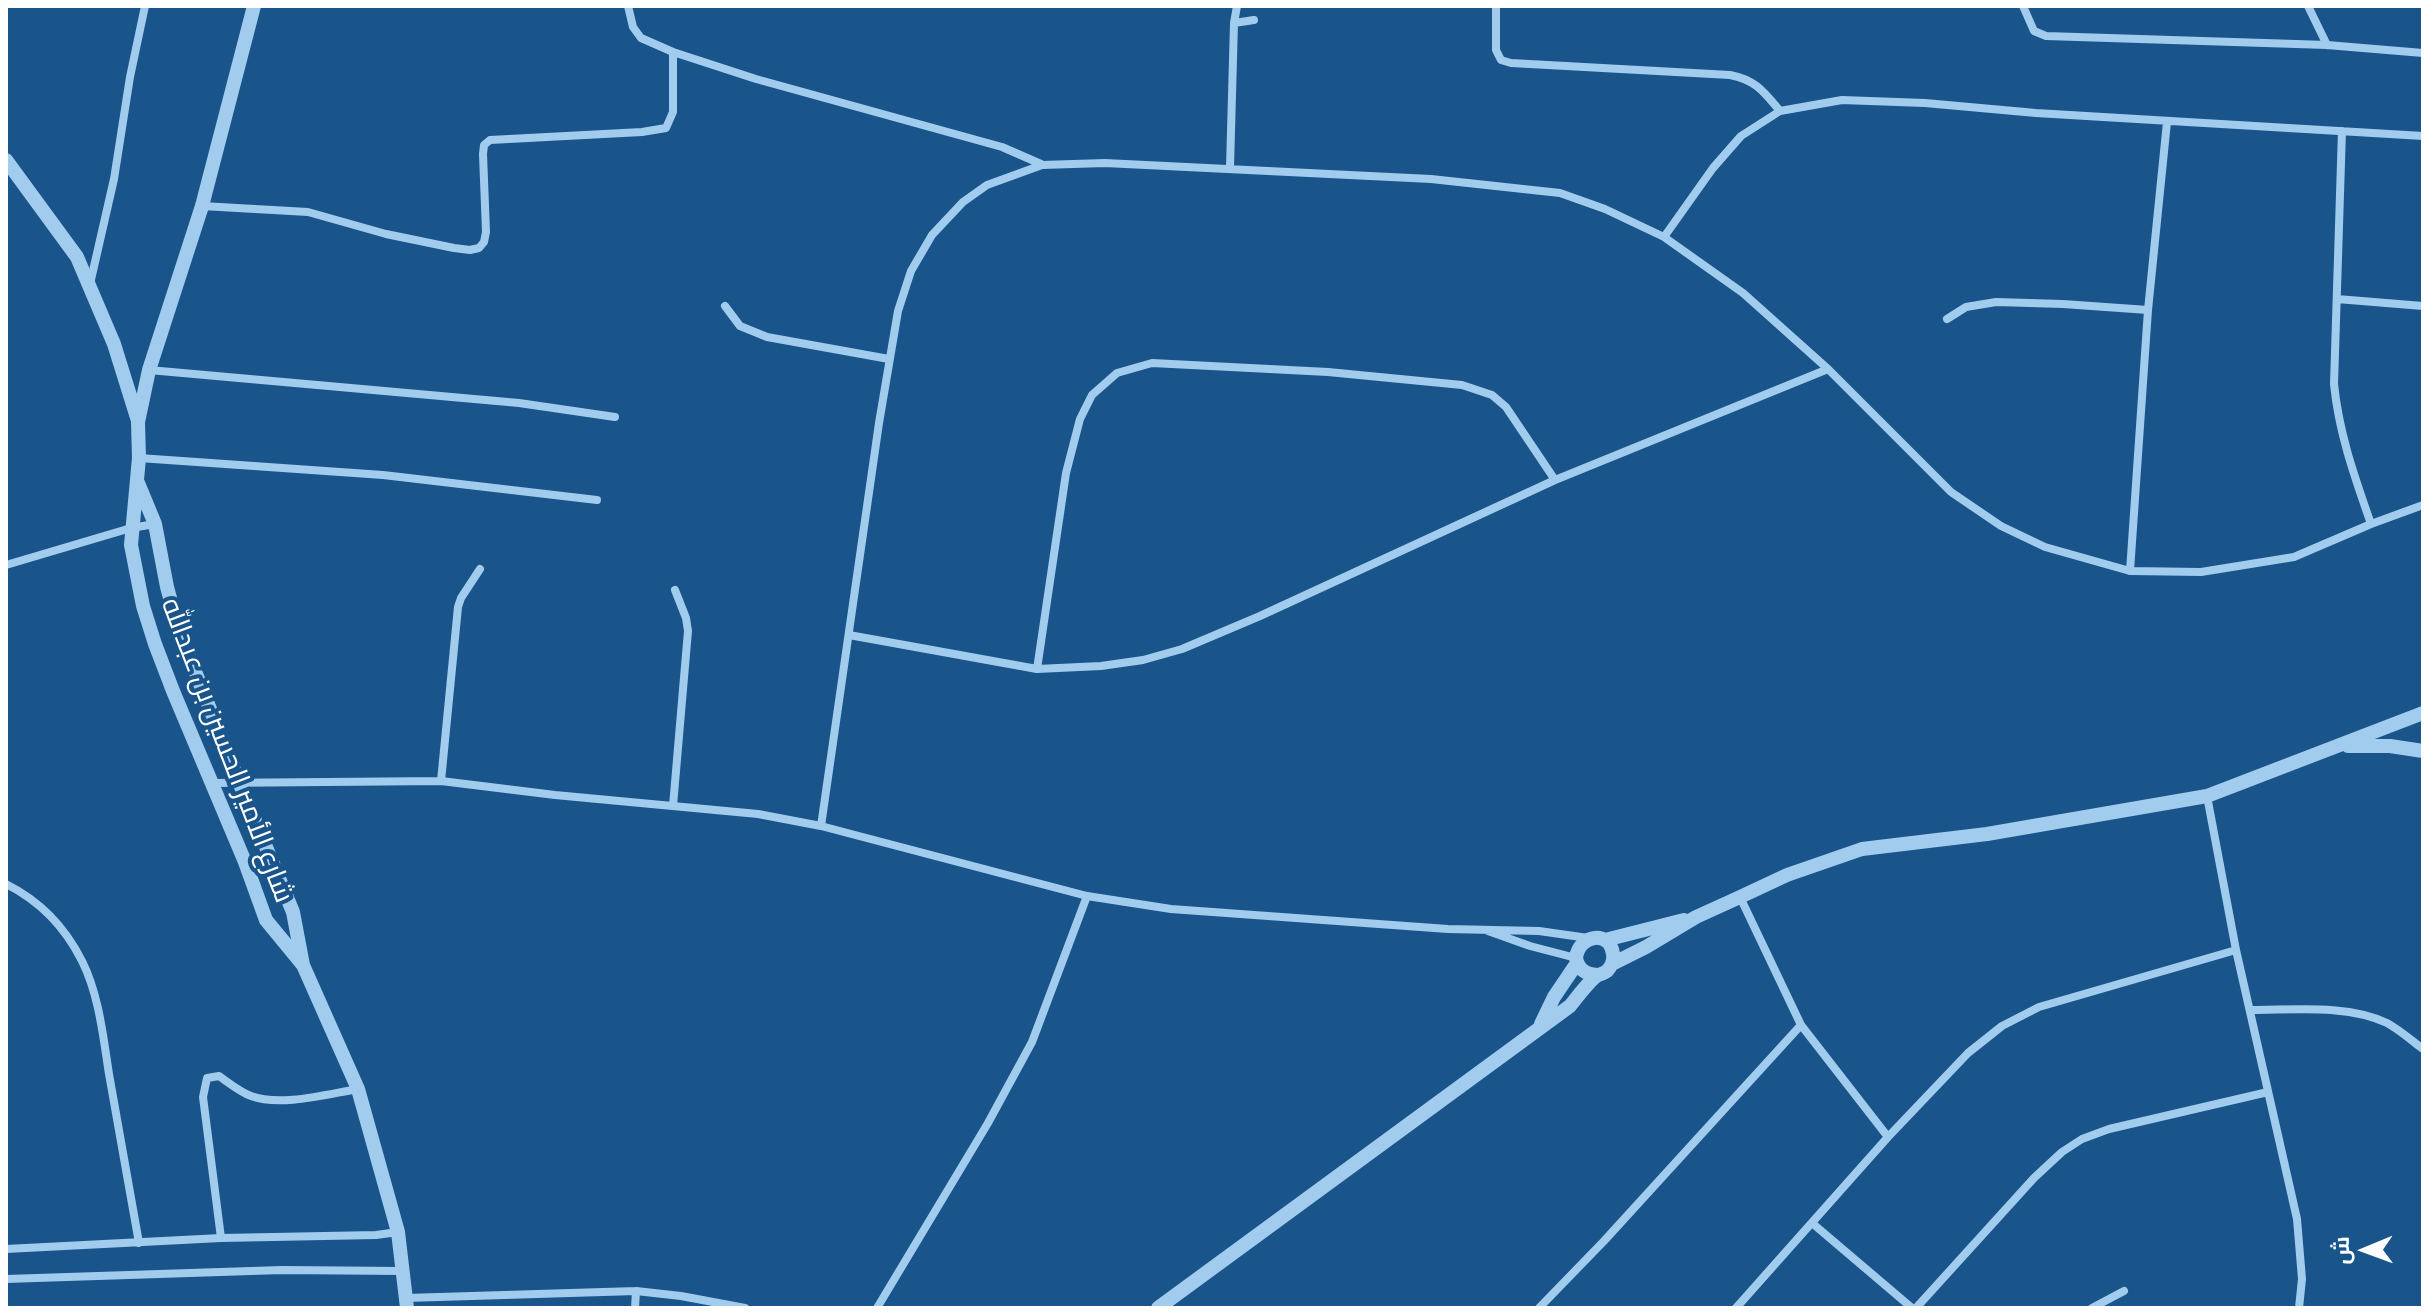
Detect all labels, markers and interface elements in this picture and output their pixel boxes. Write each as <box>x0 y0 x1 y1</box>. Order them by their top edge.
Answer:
street label: شارع الأمير الحسين بن عبدالله <box>154 593 302 907</box>
north arrow <box>2325 1210 2405 1290</box>
text: ش <box>2327 1236 2354 1265</box>

